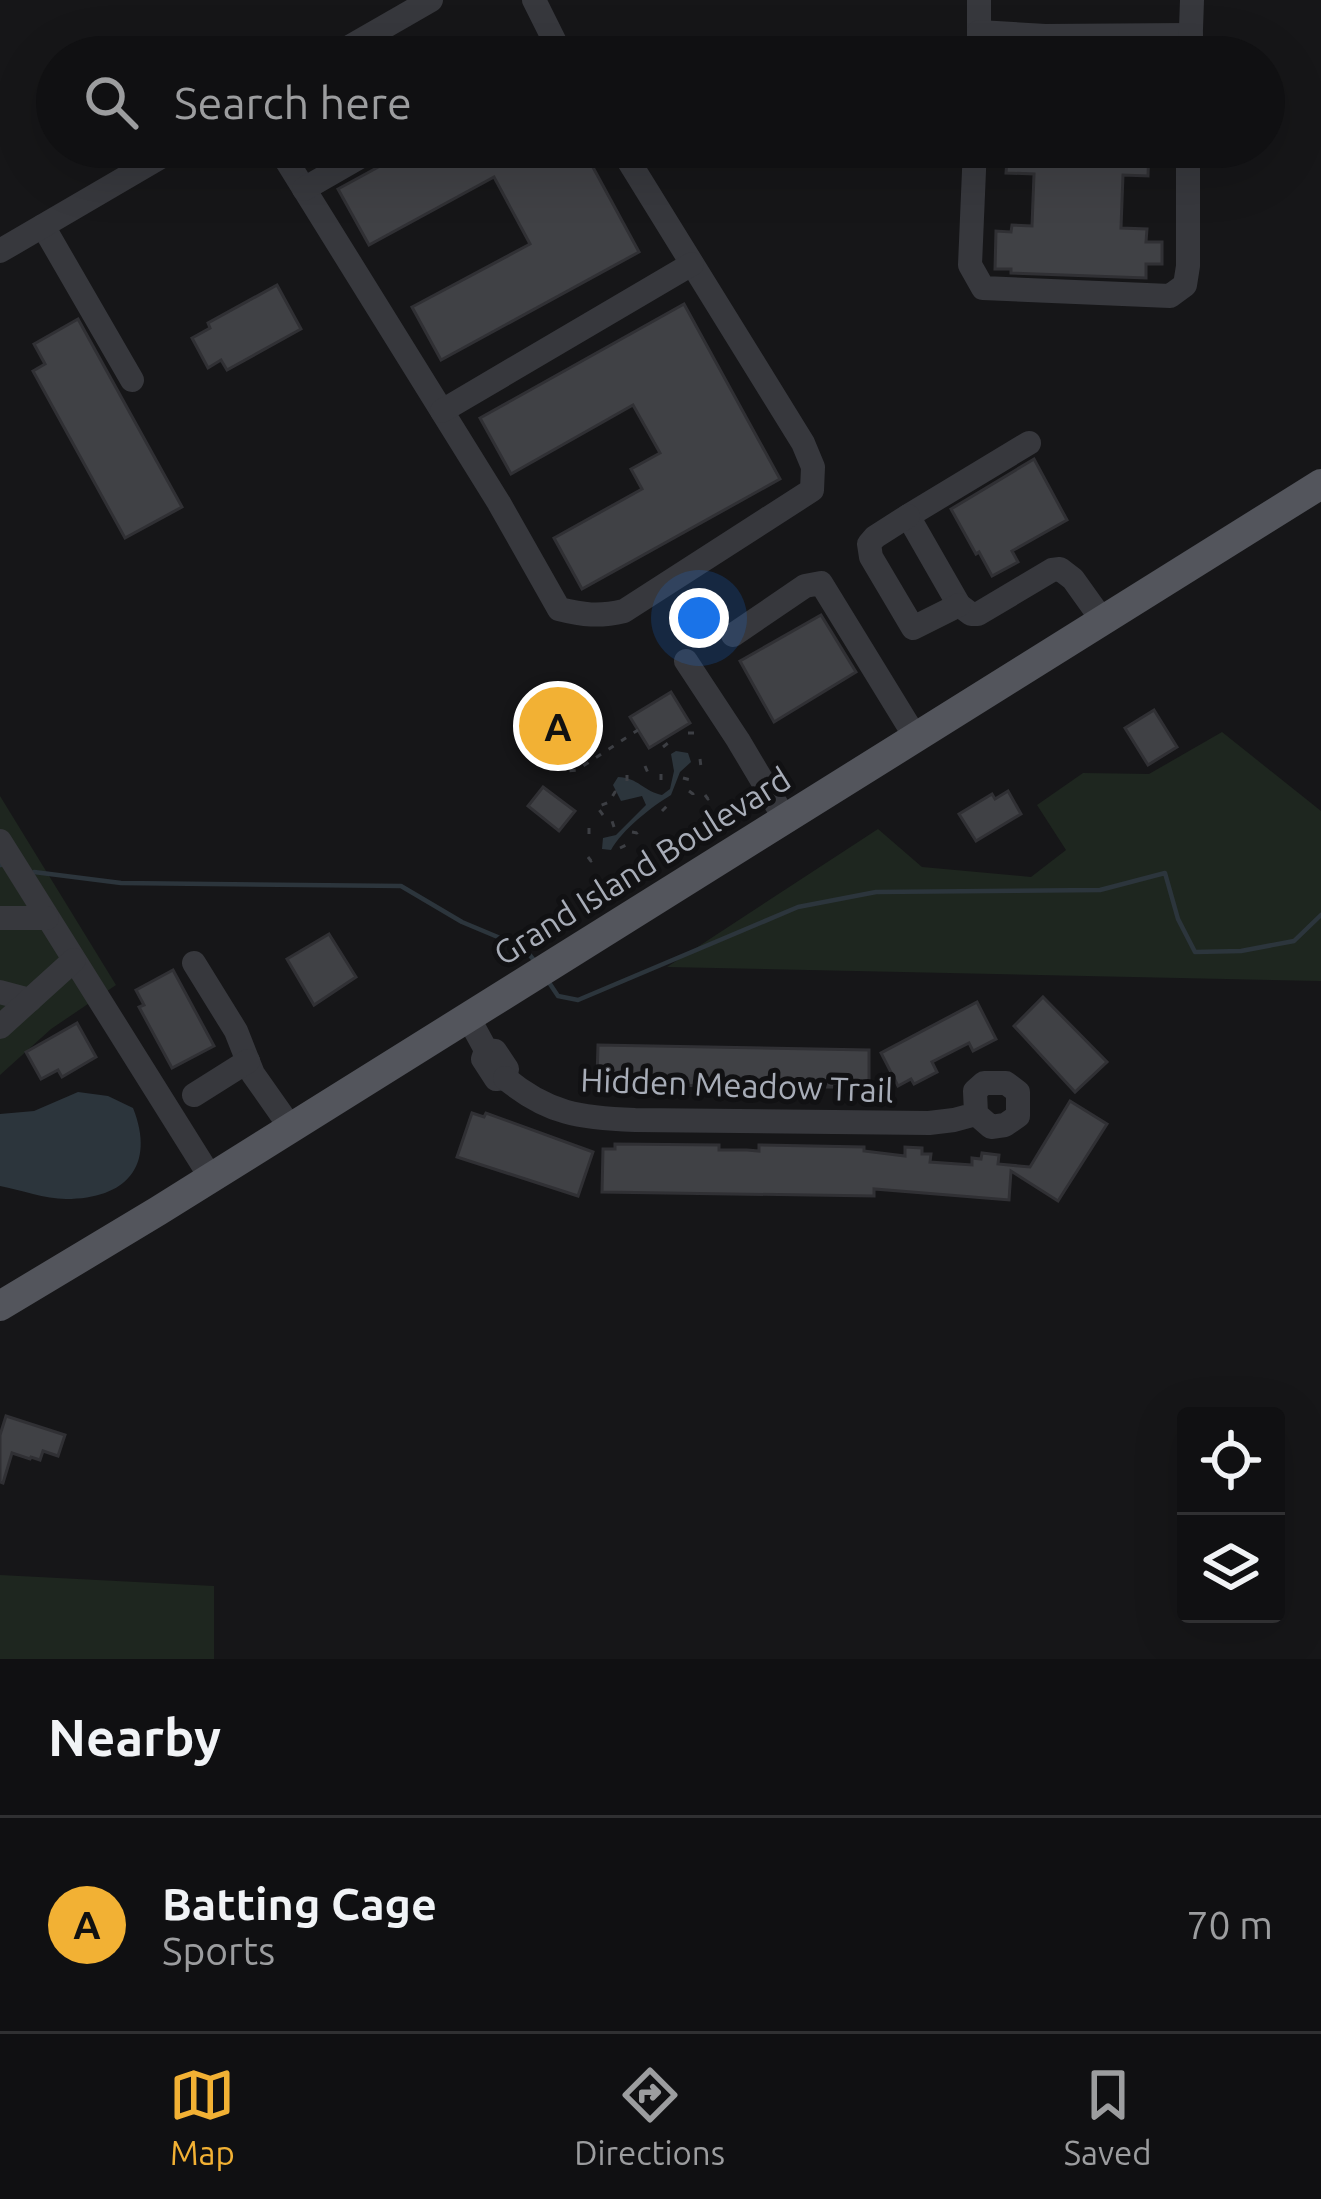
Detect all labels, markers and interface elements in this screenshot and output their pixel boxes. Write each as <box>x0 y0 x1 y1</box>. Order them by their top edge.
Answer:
search box <box>36 36 1285 168</box>
icon: search <box>78 69 144 135</box>
text: Search here <box>174 77 412 128</box>
your location <box>669 588 729 648</box>
pin: A <box>519 681 597 771</box>
street label: Grand Island Boulevard <box>487 759 797 972</box>
street label: Hidden Meadow Trail <box>580 1061 894 1108</box>
map controls <box>1177 1407 1285 1623</box>
button: locate <box>1177 1407 1285 1515</box>
button: layers <box>1177 1515 1285 1623</box>
text: Nearby <box>48 1708 221 1766</box>
text: Batting Cage <box>162 1878 437 1929</box>
text: A <box>73 1903 101 1946</box>
text: 70 m <box>1186 1903 1273 1946</box>
text: Sports <box>162 1929 275 1972</box>
tab: Map <box>169 2062 235 2171</box>
tab: Directions <box>574 2062 725 2171</box>
tab: Saved <box>1064 2062 1152 2171</box>

